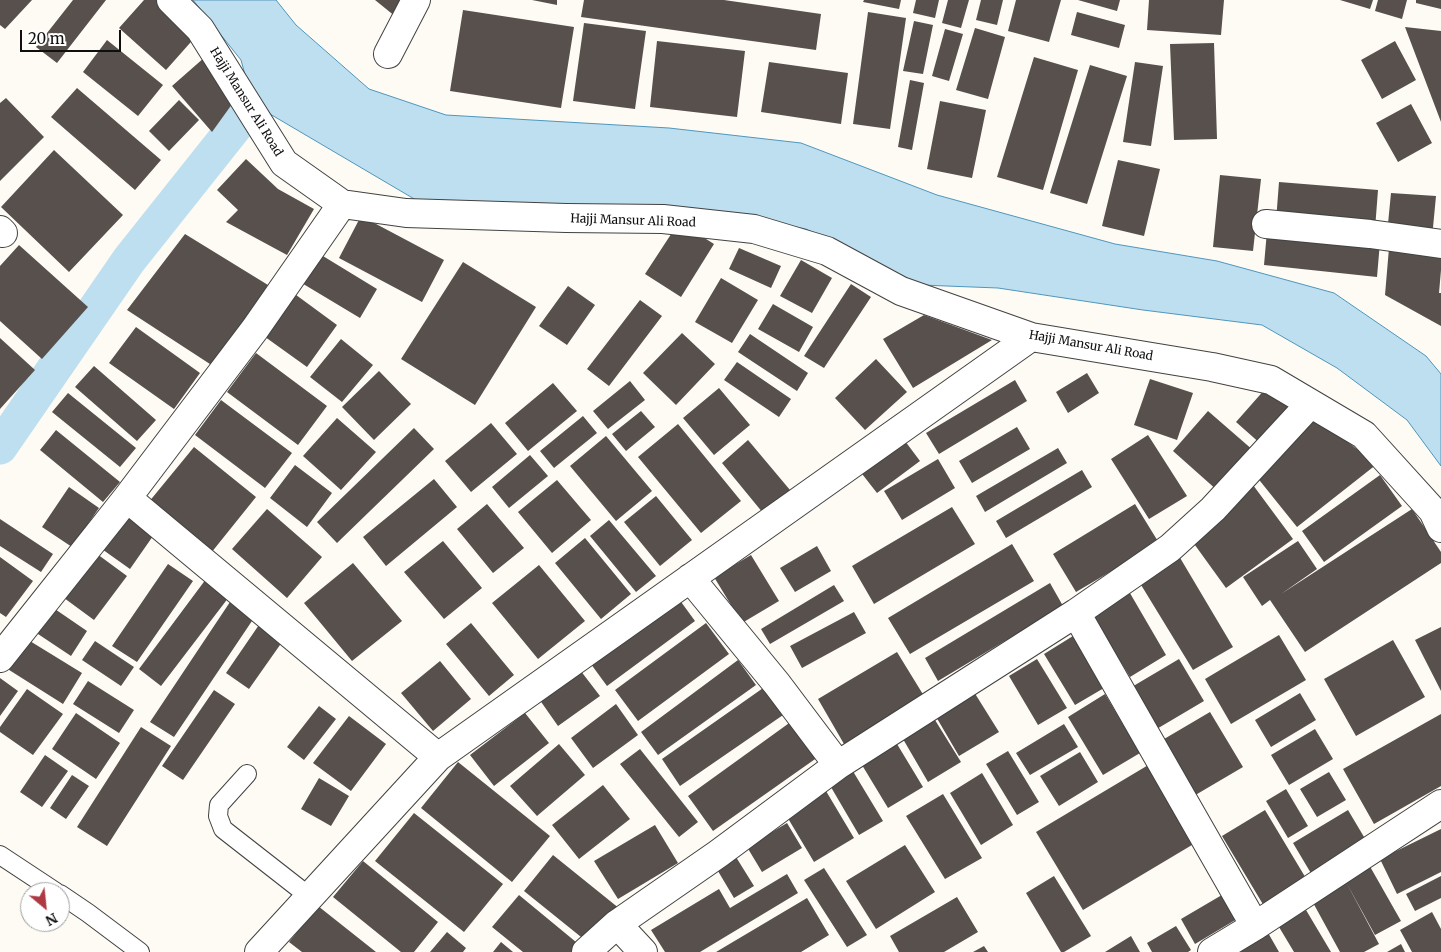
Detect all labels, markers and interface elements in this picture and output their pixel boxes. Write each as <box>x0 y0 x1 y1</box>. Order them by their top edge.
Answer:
scale bar <box>22 20 124 52</box>
text: 20 m <box>28 29 65 48</box>
street label: Hajji Mansur Ali Road <box>207 45 285 159</box>
street label: Hajji Mansur Ali Road <box>570 212 696 230</box>
street label: Hajji Mansur Ali Road <box>1028 328 1154 364</box>
north arrow <box>20 882 70 932</box>
text: N <box>42 909 61 930</box>

